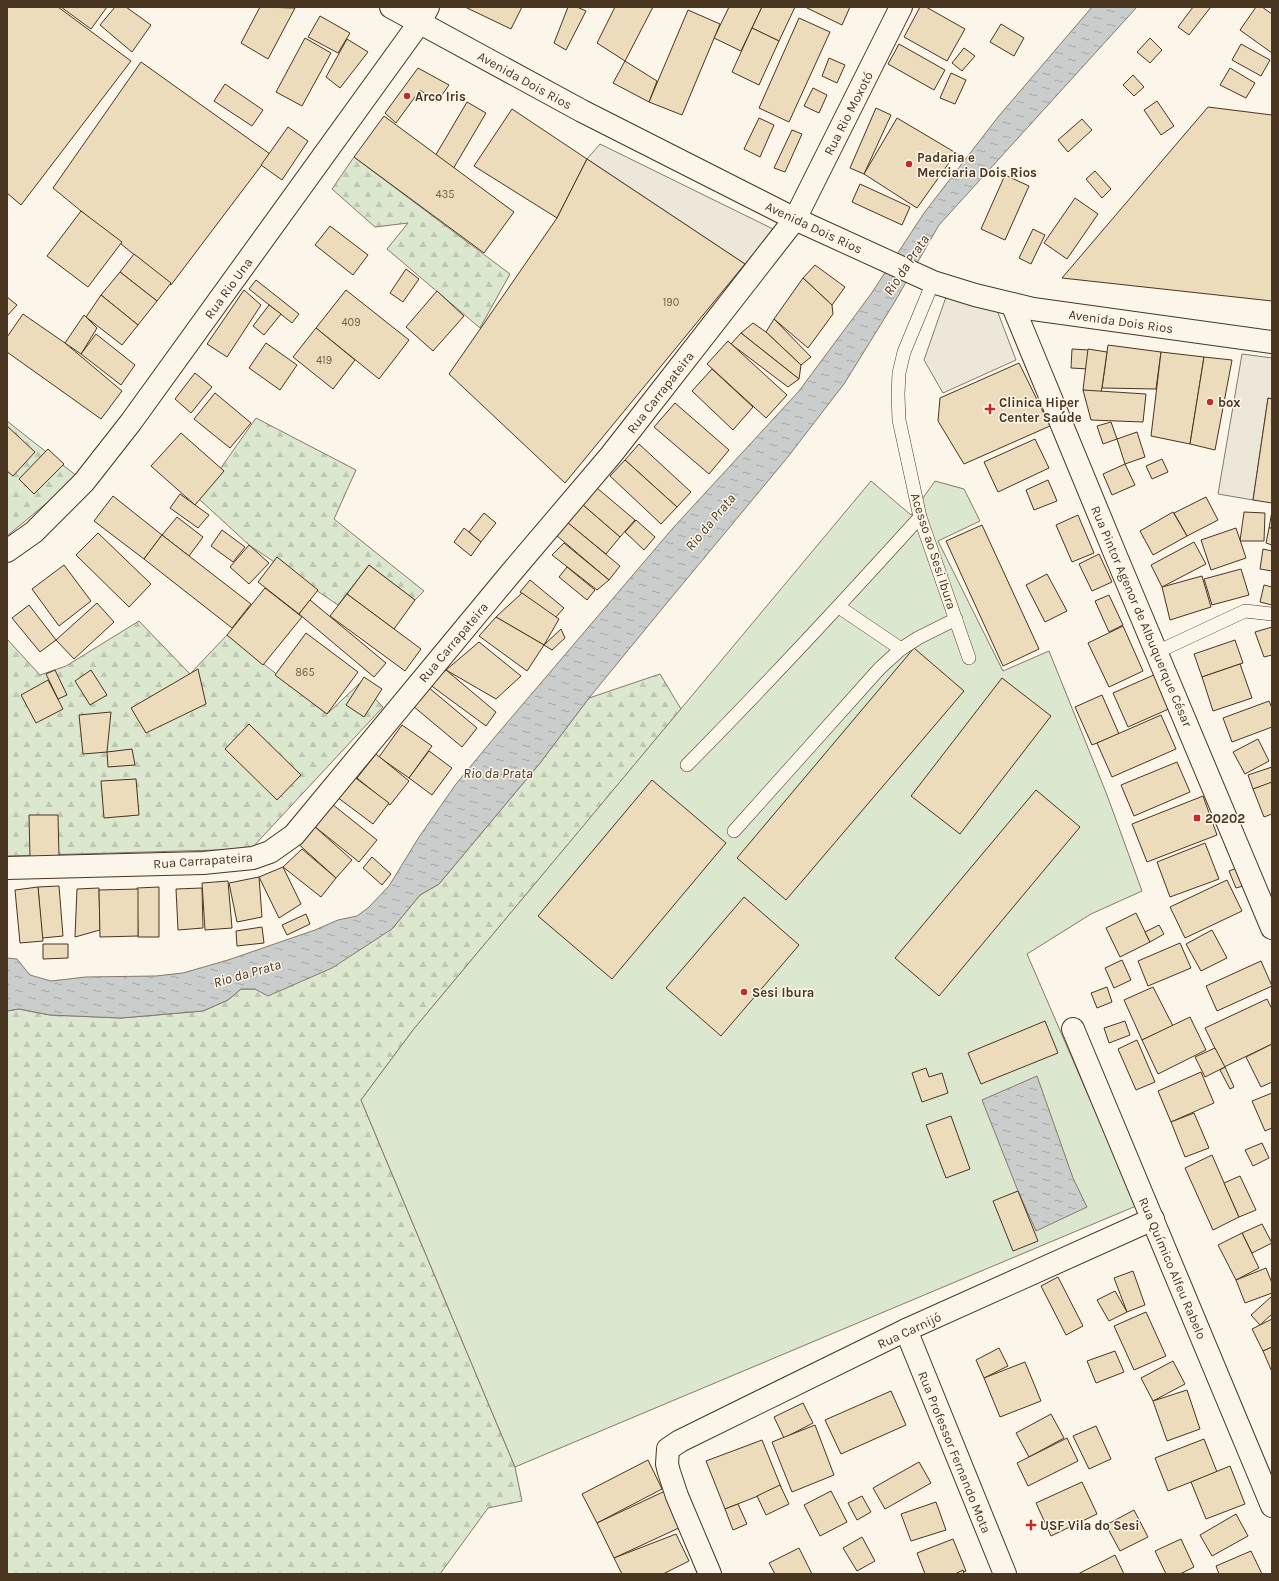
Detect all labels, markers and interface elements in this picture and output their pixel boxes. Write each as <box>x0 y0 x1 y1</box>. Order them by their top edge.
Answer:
street label: Avenida Dois Rios <box>475 48 575 113</box>
street label: Rua Rio Moxotó <box>821 69 876 158</box>
place label: Arco Iris <box>415 89 466 104</box>
marker: Arco Iris <box>402 91 412 101</box>
place label: Padaria e Merciaria Dois Rios <box>917 150 1037 180</box>
marker: Padaria e Merciaria Dois Rios <box>904 159 914 169</box>
house number: 435 <box>436 188 454 201</box>
street label: Avenida Dois Rios <box>763 198 865 257</box>
water label: Rio da Prata <box>880 232 933 299</box>
street label: Rua Rio Una <box>201 255 256 322</box>
house number: 190 <box>663 296 679 309</box>
street label: Avenida Dois Rios <box>1068 307 1174 336</box>
house number: 409 <box>341 316 361 329</box>
street label: Rua Carrapateira <box>624 348 697 436</box>
house number: 419 <box>316 354 332 367</box>
place label: Clinica Hiper Center Saúde <box>999 395 1082 425</box>
place label: box <box>1218 395 1241 410</box>
marker: box <box>1205 397 1215 407</box>
marker: Clinica Hiper Center Saúde <box>984 403 996 415</box>
water label: Rio da Prata <box>682 490 739 554</box>
street label: Acesso ao Sesi Ibura <box>908 491 959 611</box>
street label: Rua Pintor Agenor de Albuquerque César <box>1087 503 1195 730</box>
street label: Rua Carrapateira <box>416 599 491 685</box>
house number: 865 <box>295 666 315 679</box>
water label: Rio da Prata <box>463 765 533 782</box>
place label: 20202 <box>1205 811 1245 826</box>
marker: 20202 <box>1192 813 1202 823</box>
street label: Rua Carrapateira <box>153 850 253 871</box>
water label: Rio da Prata <box>211 956 283 991</box>
place label: Sesi Ibura <box>752 985 814 1000</box>
marker: Sesi Ibura <box>739 987 749 997</box>
street label: Rua Químico Alfeu Rabelo <box>1136 1195 1209 1341</box>
street label: Rua Carnijó <box>875 1309 944 1352</box>
street label: Rua Professor Fernando Mota <box>915 1369 994 1535</box>
place label: USF Vila do Sesi <box>1040 1518 1140 1533</box>
marker: USF Vila do Sesi <box>1025 1519 1037 1531</box>

